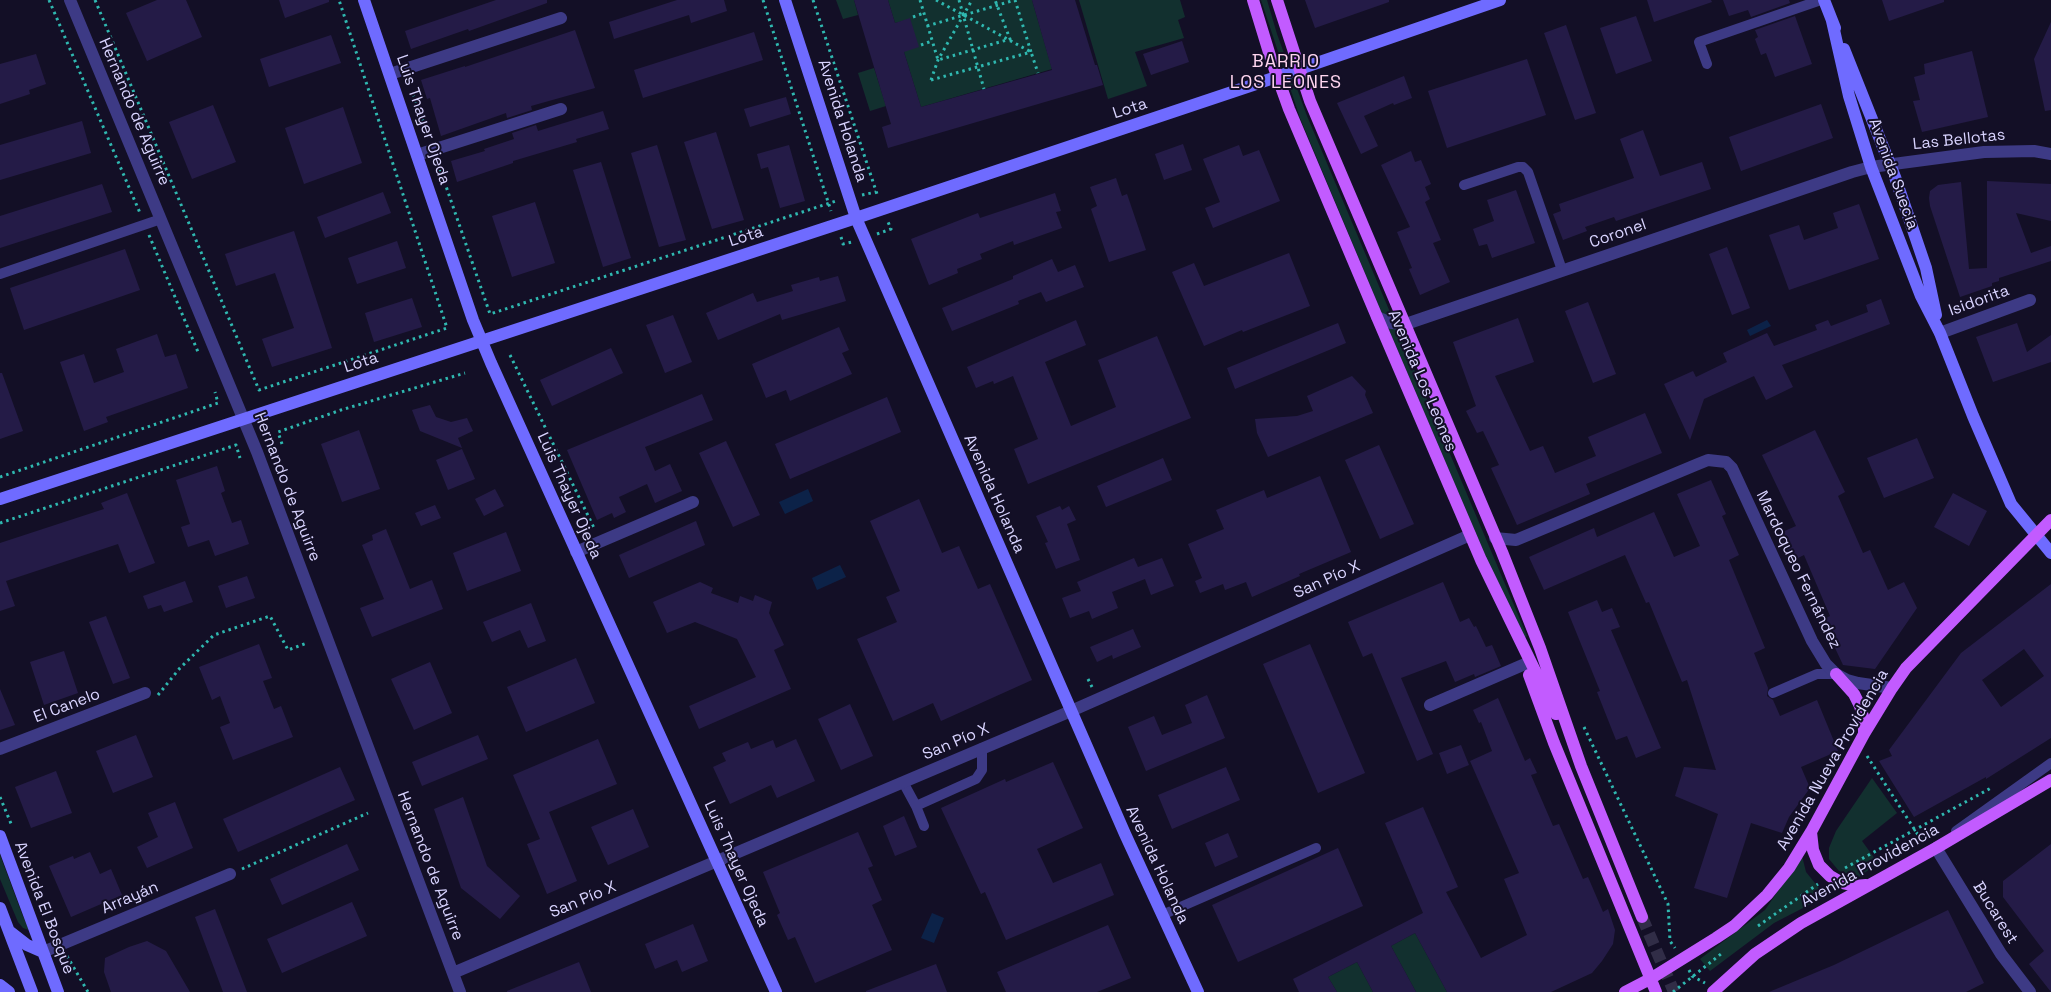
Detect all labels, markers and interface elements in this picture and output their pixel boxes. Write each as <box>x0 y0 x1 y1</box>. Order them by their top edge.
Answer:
street label: Hernando de Aguirre <box>94 35 174 189</box>
district label: BARRIO LOS LEONES <box>1229 51 1343 94</box>
street label: Luis Thayer Ojeda <box>392 52 454 188</box>
street label: Avenida Holanda <box>813 57 871 185</box>
street label: Lota <box>1110 94 1150 124</box>
street label: Avenida Suecia <box>1864 116 1922 232</box>
street label: Las Bellotas <box>1912 126 2006 154</box>
street label: Coronel <box>1587 215 1649 253</box>
street label: Lota <box>726 222 766 252</box>
street label: Isidorita <box>1946 281 2012 321</box>
street label: Avenida Los Leones <box>1384 307 1460 455</box>
street label: Lota <box>341 348 381 378</box>
street label: Hernando de Aguirre <box>250 410 324 564</box>
street label: Luis Thayer Ojeda <box>533 430 605 562</box>
street label: Avenida Holanda <box>959 432 1029 556</box>
street label: Mardoqueo Fernández <box>1751 488 1845 652</box>
street label: San Pío X <box>1291 557 1363 603</box>
street label: Avenida Nueva Providencia <box>1773 666 1893 854</box>
street label: El Canelo <box>31 685 103 727</box>
street label: San Pío X <box>920 719 992 765</box>
street label: Hernando de Aguirre <box>393 789 467 943</box>
street label: Luis Thayer Ojeda <box>700 798 772 930</box>
street label: Avenida Holanda <box>1121 803 1193 927</box>
street label: Avenida Providencia <box>1798 820 1942 912</box>
street label: Avenida El Bosque <box>10 839 78 977</box>
street label: San Pío X <box>547 877 619 923</box>
street label: Arrayán <box>99 878 161 918</box>
street label: Bucarest <box>1968 878 2022 948</box>

